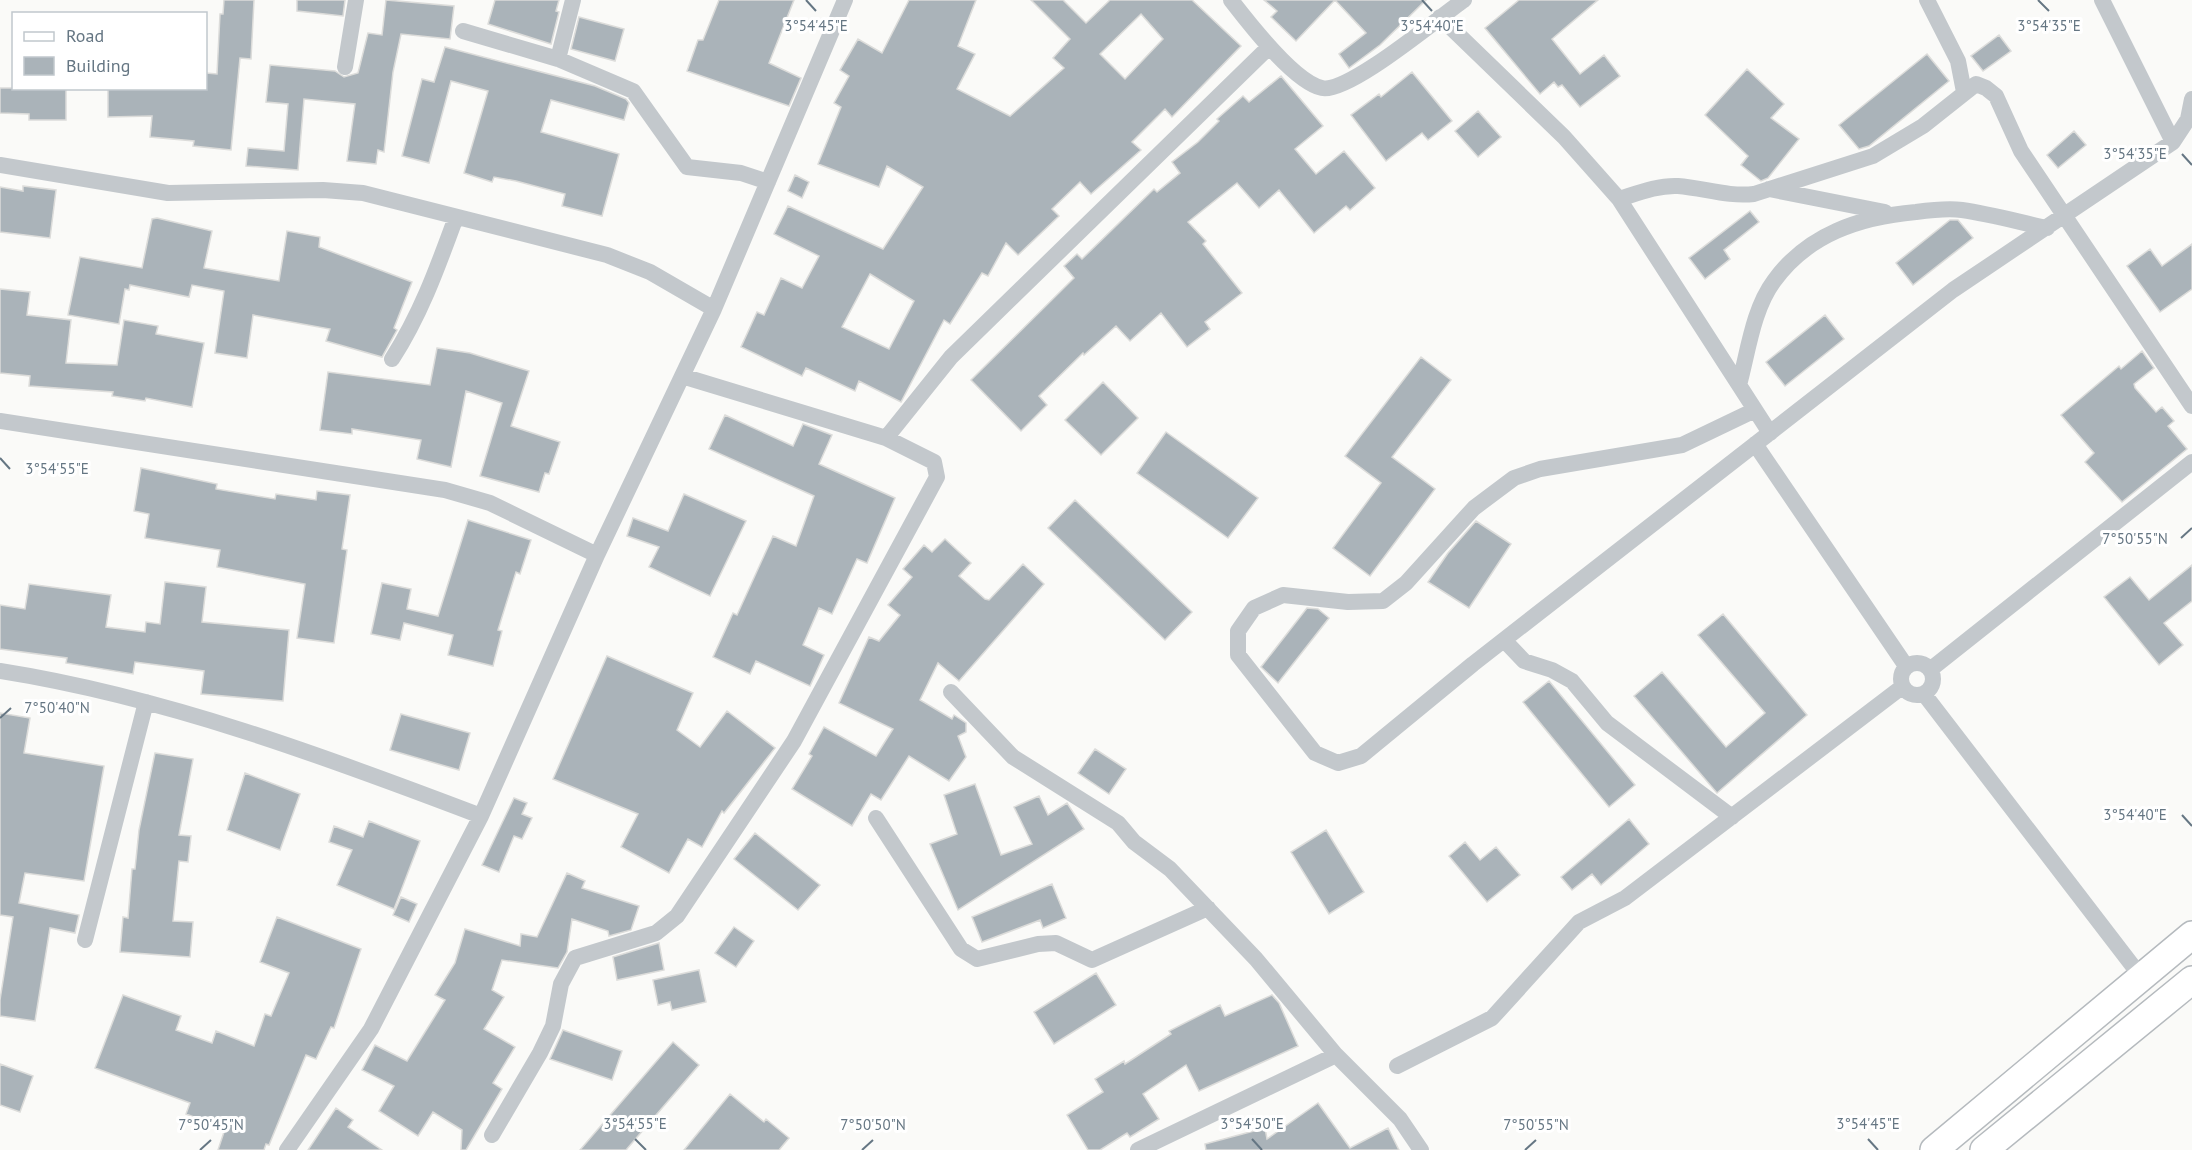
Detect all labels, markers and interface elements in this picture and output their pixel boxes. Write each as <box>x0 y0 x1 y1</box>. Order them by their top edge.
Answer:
legend <box>12 12 207 90</box>
text: 3°54'45"E <box>784 16 848 35</box>
text: 3°54'40"E <box>1400 16 1464 35</box>
text: 3°54'35"E <box>2017 16 2081 35</box>
text: Road <box>66 24 104 47</box>
text: Building <box>66 54 130 77</box>
text: 3°54'35"E <box>2103 144 2167 163</box>
text: 3°54'55"E <box>25 459 89 478</box>
text: 7°50'55"N <box>2102 529 2168 548</box>
text: 7°50'40"N <box>24 698 90 717</box>
text: 3°54'40"E <box>2103 805 2167 824</box>
text: 3°54'55"E <box>603 1114 667 1133</box>
text: 3°54'50"E <box>1220 1114 1284 1133</box>
text: 3°54'45"E <box>1836 1114 1900 1133</box>
text: 7°50'45"N <box>178 1115 244 1134</box>
text: 7°50'50"N <box>840 1115 906 1134</box>
text: 7°50'55"N <box>1503 1115 1569 1134</box>

